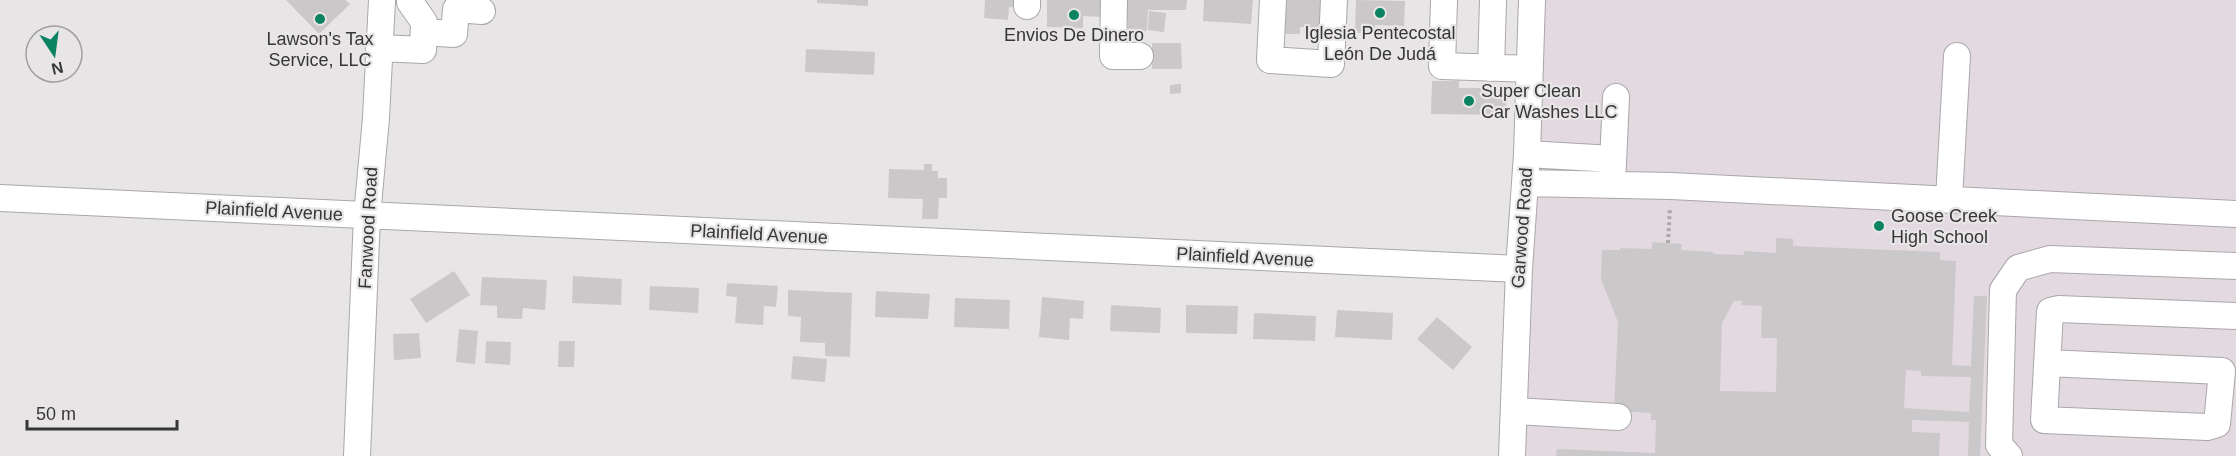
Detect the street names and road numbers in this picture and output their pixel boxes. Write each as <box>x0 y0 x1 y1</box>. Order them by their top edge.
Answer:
street label: Fanwood Road <box>355 167 381 289</box>
street label: Garwood Road <box>1508 167 1536 289</box>
street label: Plainfield Avenue <box>205 197 343 225</box>
street label: Plainfield Avenue <box>690 220 828 248</box>
street label: Plainfield Avenue <box>1176 243 1314 271</box>

